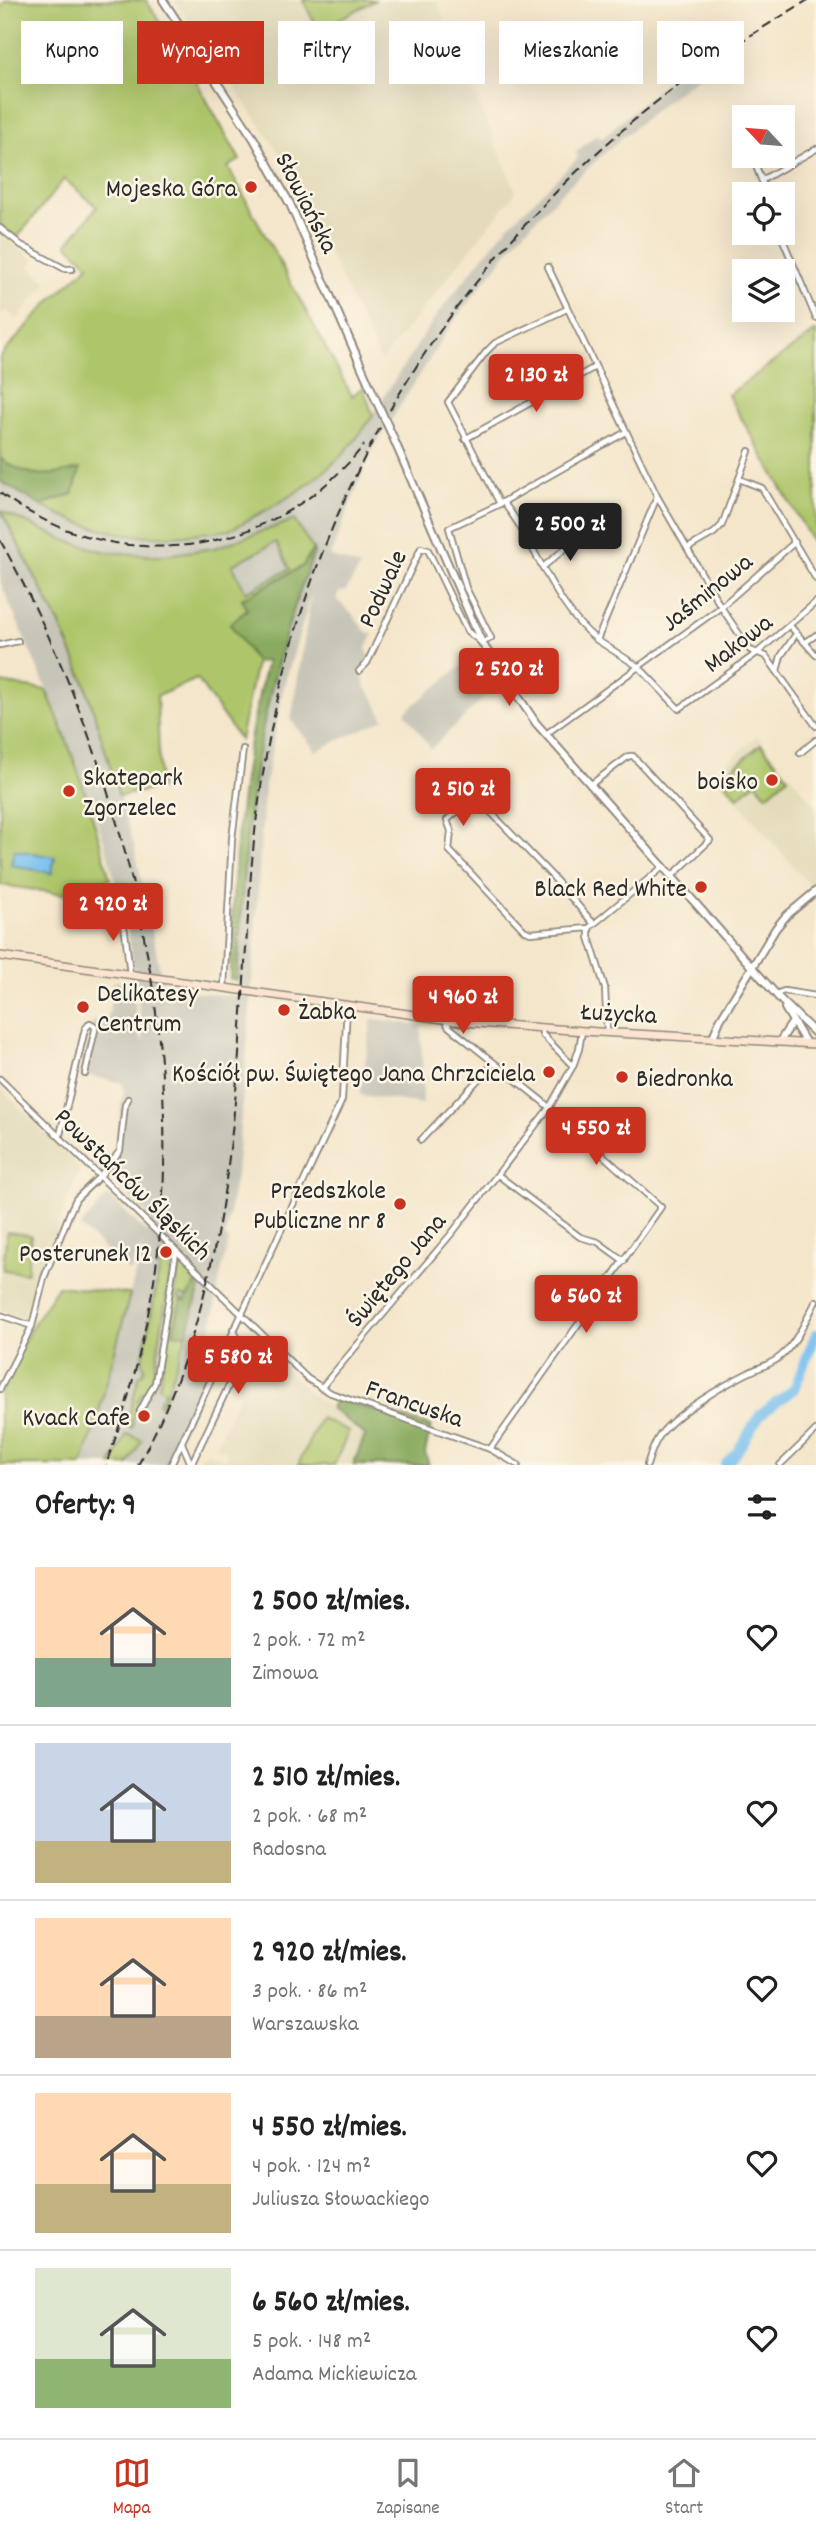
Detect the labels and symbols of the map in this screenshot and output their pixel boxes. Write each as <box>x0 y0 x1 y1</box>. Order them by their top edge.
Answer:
north arrow <box>732 105 794 168</box>
street label: Słowiańska <box>264 147 347 261</box>
place label: Mojeska Góra <box>106 172 238 209</box>
marker: Mojeska Góra <box>243 179 259 195</box>
pin: 2 130 zł <box>464 354 608 414</box>
pin: 2 500 zł <box>498 504 642 563</box>
street label: Podwale <box>350 544 418 635</box>
street label: Jaśminowa <box>655 545 762 642</box>
street label: Makowa <box>697 605 782 684</box>
pin: 2 520 zł <box>437 648 581 708</box>
place label: Skatepark Zgorzelec <box>83 761 183 828</box>
place label: boisko <box>697 765 758 802</box>
pin: 2 510 zł <box>391 768 535 828</box>
marker: boisko <box>764 772 780 788</box>
marker: Skatepark Zgorzelec <box>61 783 77 799</box>
place label: Black Red White <box>534 872 687 909</box>
marker: Black Red White <box>693 879 709 895</box>
pin: 2 920 zł <box>41 884 185 943</box>
pin: 4 960 zł <box>391 976 535 1036</box>
place label: Delikatesy Centrum <box>97 977 199 1044</box>
place label: Żabka <box>298 995 357 1032</box>
street label: Łużycka <box>579 995 658 1036</box>
marker: Delikatesy Centrum <box>75 999 91 1015</box>
marker: Żabka <box>276 1002 292 1018</box>
place label: Kościół pw. Świętego Jana Chrzciciela <box>172 1057 536 1094</box>
place label: Biedronka <box>636 1062 734 1099</box>
marker: Kościół pw. Świętego Jana Chrzciciela <box>541 1064 557 1080</box>
marker: Biedronka <box>614 1069 630 1085</box>
street label: Powstańców Śląskich <box>44 1100 219 1271</box>
pin: 4 550 zł <box>524 1108 668 1167</box>
place label: Przedszkole Publiczne nr 8 <box>253 1174 386 1241</box>
marker: Przedszkole Publiczne nr 8 <box>392 1196 408 1212</box>
street label: Świętego Jana <box>339 1205 457 1337</box>
place label: Posterunek 12 <box>19 1237 152 1274</box>
marker: Posterunek 12 <box>158 1244 174 1260</box>
pin: 6 560 zł <box>514 1276 658 1335</box>
pin: 5 580 zł <box>166 1336 310 1396</box>
street label: Francuska <box>360 1371 468 1439</box>
place label: Kvack Cafe <box>22 1401 130 1438</box>
marker: Kvack Cafe <box>136 1408 152 1424</box>

